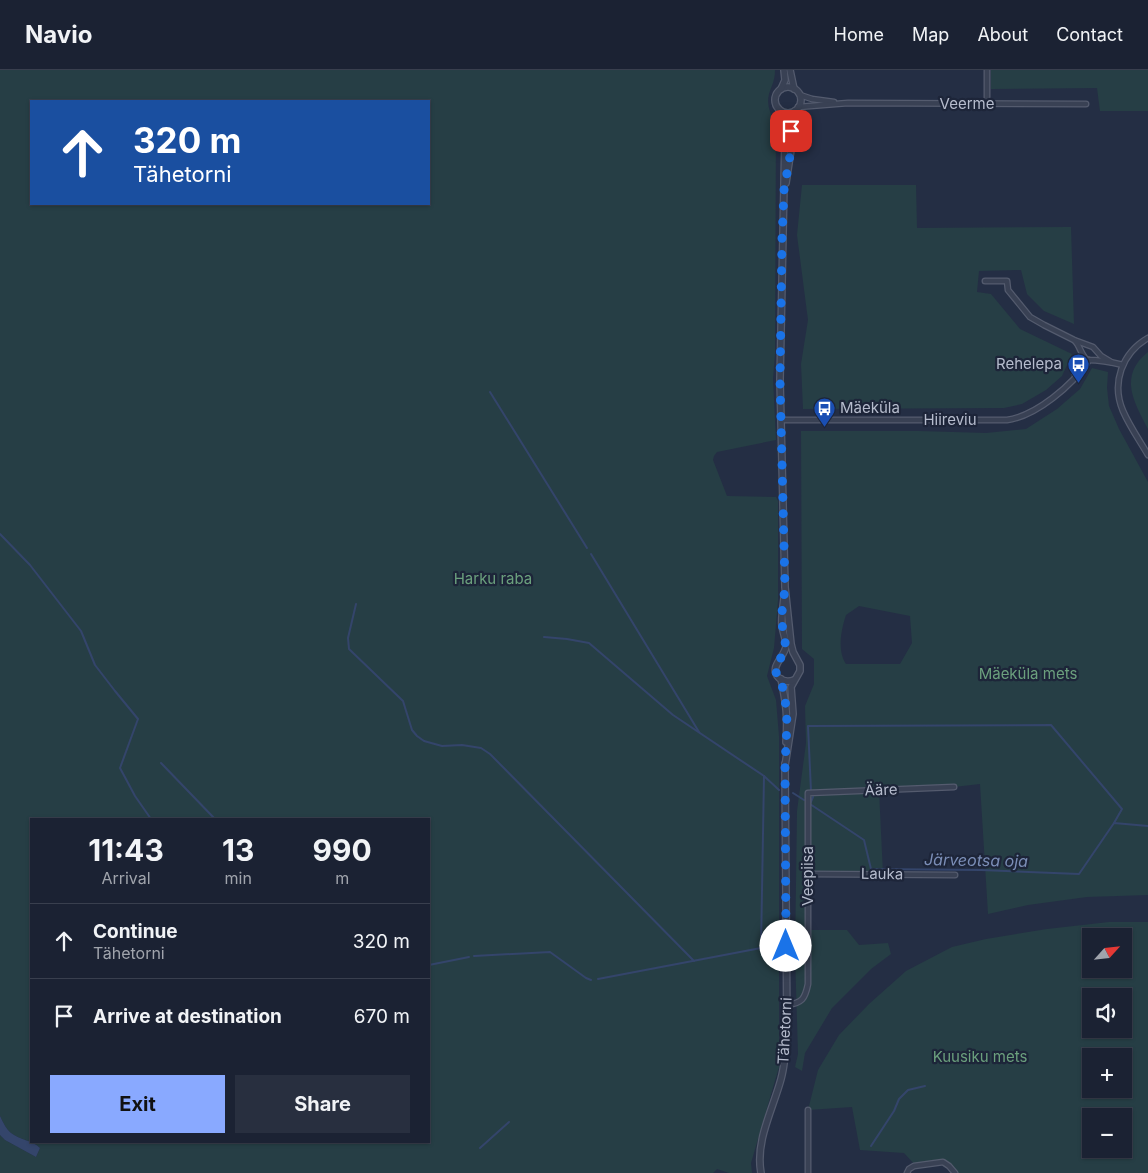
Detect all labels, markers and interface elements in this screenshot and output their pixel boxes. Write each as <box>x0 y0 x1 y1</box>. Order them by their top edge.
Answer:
text: Navio <box>25 20 92 49</box>
text: Home <box>834 24 884 45</box>
text: Map <box>912 24 949 45</box>
text: About <box>977 24 1028 45</box>
text: Contact <box>1056 24 1123 45</box>
street label: Veerme <box>940 94 994 113</box>
pin <box>770 110 812 152</box>
icon: arrive <box>777 117 805 145</box>
text: 320 m <box>133 119 241 161</box>
icon: ahead <box>50 120 115 185</box>
text: Tähetorni <box>133 161 232 187</box>
bus stop icon: Rehelepa <box>1066 352 1090 383</box>
place label: Rehelepa <box>996 354 1062 373</box>
bus stop icon: Mäeküla <box>812 396 836 427</box>
place label: Mäeküla <box>840 398 900 417</box>
street label: Hiireviu <box>923 410 977 429</box>
park label: Harku raba <box>454 569 532 588</box>
park label: Mäeküla mets <box>979 664 1077 683</box>
street label: Ääre <box>864 779 898 800</box>
text: 11:43 <box>88 832 164 868</box>
text: 13 <box>222 832 254 868</box>
text: 990 <box>313 832 372 868</box>
street label: Veepiisa <box>798 846 817 906</box>
water label: Järveotsa oja <box>924 849 1028 871</box>
street label: Lauka <box>861 864 903 883</box>
text: Arrival <box>101 868 151 888</box>
text: min <box>225 868 252 888</box>
text: m <box>335 868 349 888</box>
position arrow <box>759 919 811 971</box>
text: Continue <box>93 920 178 943</box>
icon: ahead <box>50 927 78 955</box>
north arrow <box>1082 928 1132 978</box>
map controls <box>1082 928 1132 1158</box>
text: 320 m <box>353 930 410 953</box>
text: Tähetorni <box>93 943 165 963</box>
button: sound <box>1082 988 1132 1038</box>
street label: Tähetorni <box>773 997 796 1065</box>
icon: arrive <box>50 1002 78 1030</box>
text: Arrive at destination <box>93 1005 282 1028</box>
text: 670 m <box>354 1005 410 1028</box>
park label: Kuusiku mets <box>933 1047 1027 1066</box>
button: + <box>1082 1048 1132 1098</box>
button: Exit <box>50 1075 225 1133</box>
button: Share <box>235 1075 410 1133</box>
button: − <box>1082 1108 1132 1158</box>

